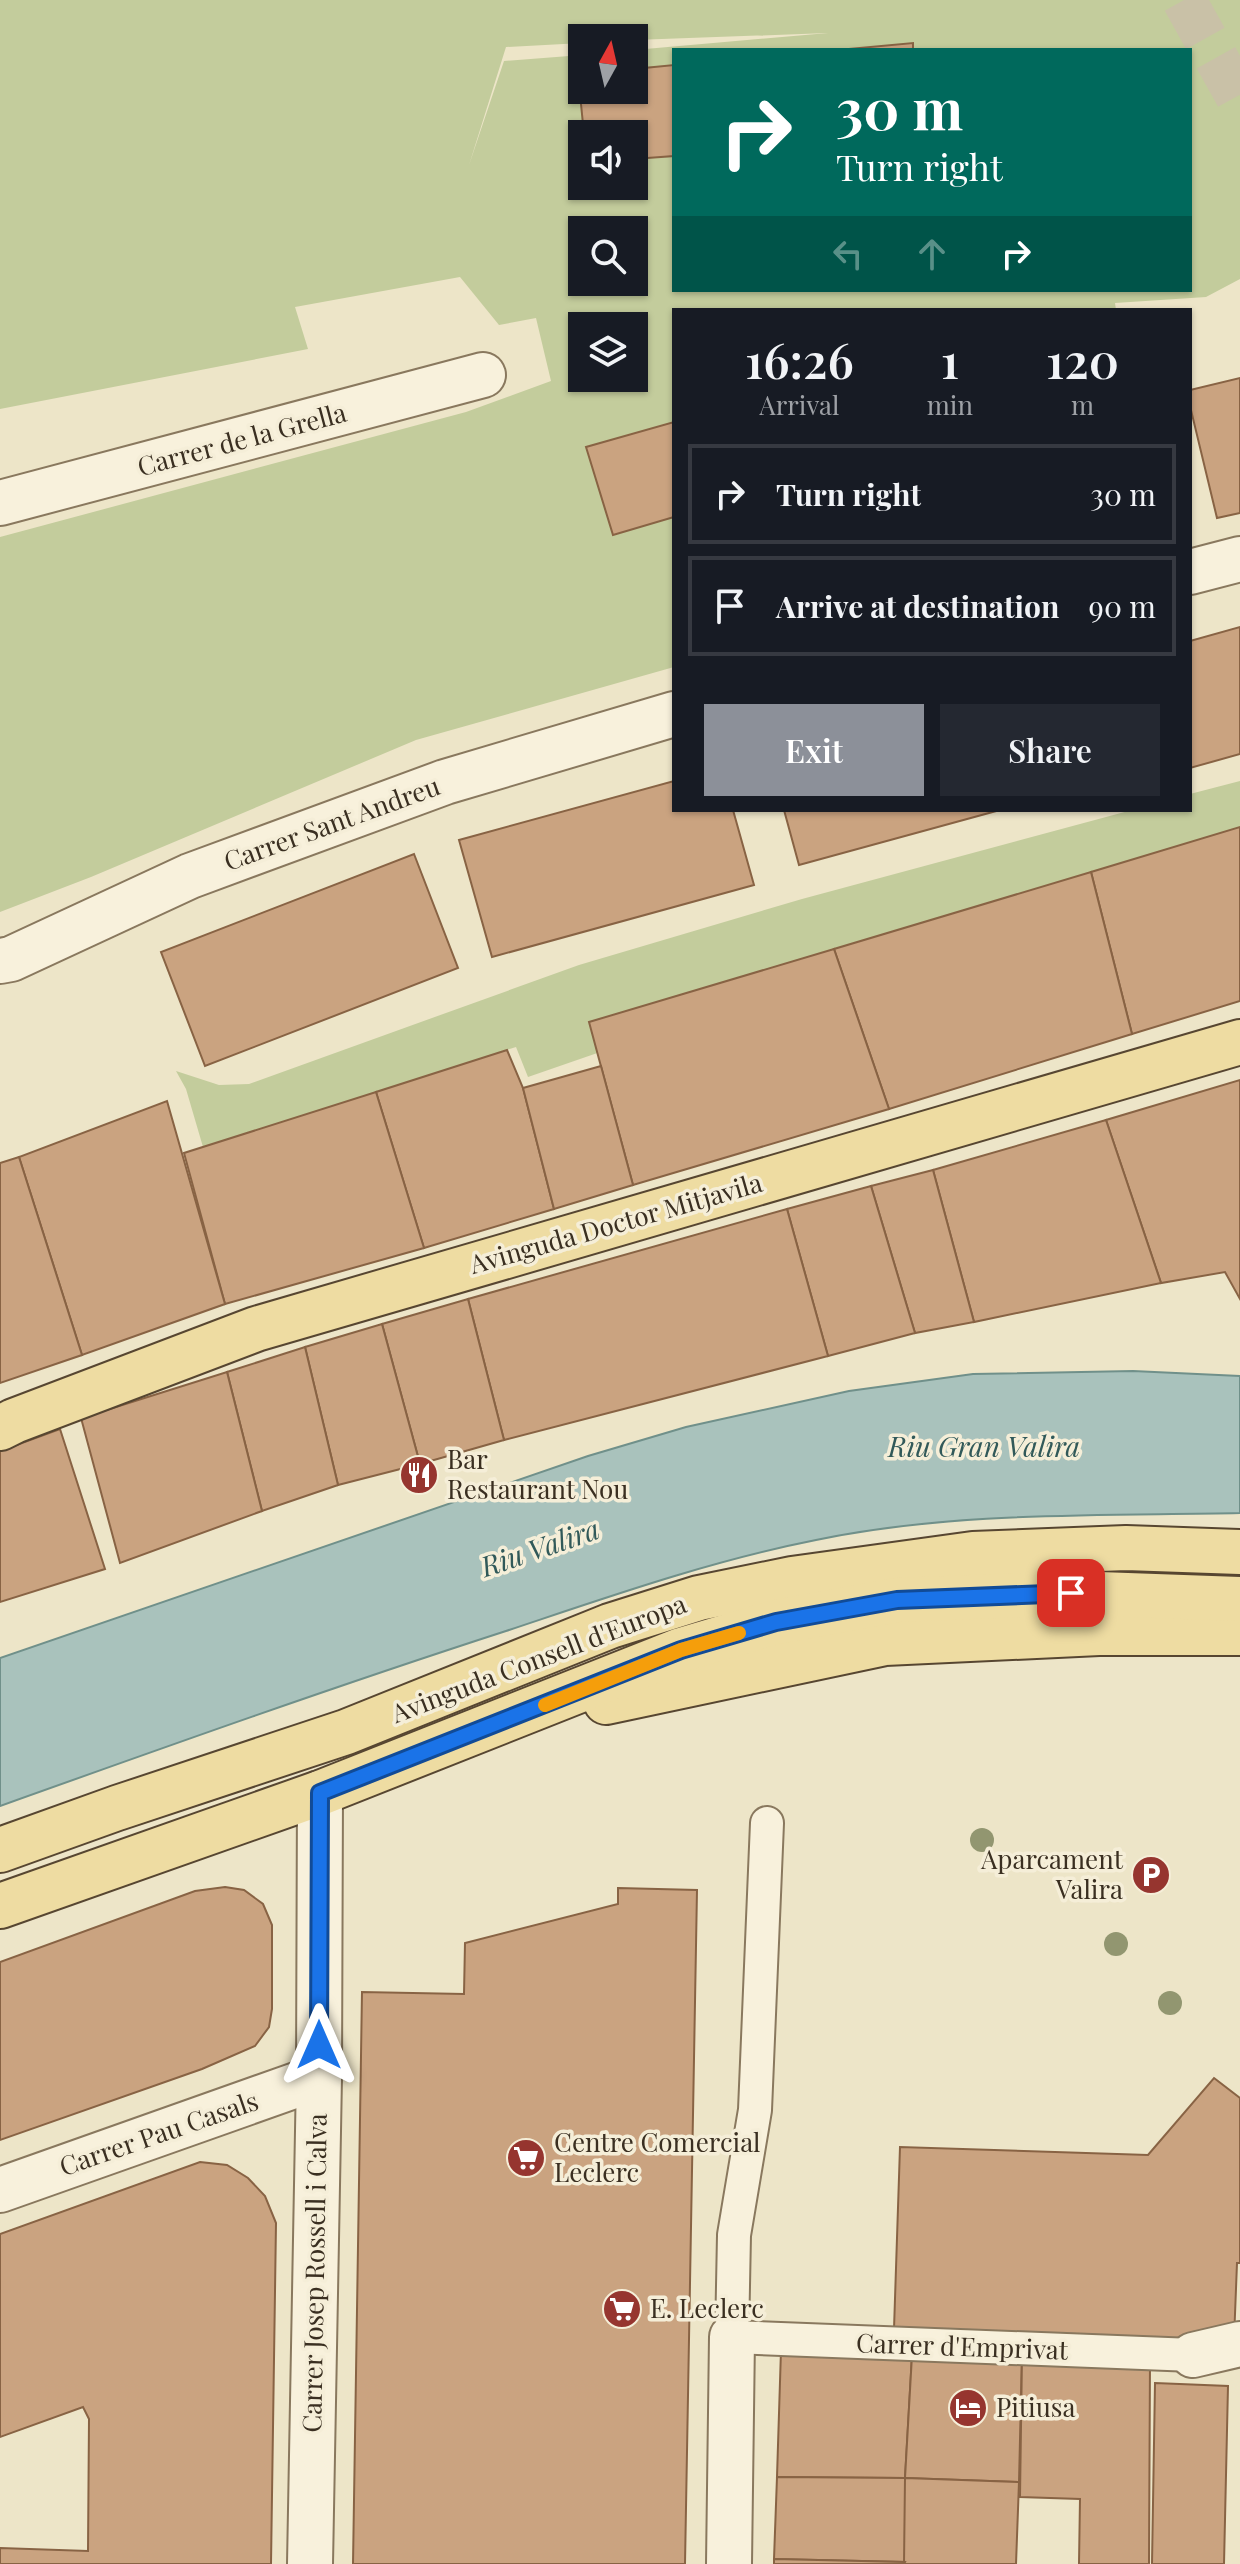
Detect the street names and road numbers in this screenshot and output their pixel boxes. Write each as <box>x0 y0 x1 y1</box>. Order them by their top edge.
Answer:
street label: Carrer de la Grella <box>133 394 350 483</box>
street label: Carrer Sant Andreu <box>219 767 444 878</box>
street label: Avinguda Doctor Mitjavila <box>464 1164 766 1281</box>
street label: Avinguda Consell d'Europa <box>385 1585 691 1730</box>
street label: Carrer Pau Casals <box>54 2082 263 2183</box>
street label: Carrer Josep Rossell i Calva <box>293 2113 334 2433</box>
street label: Carrer d'Emprivat <box>855 2324 1069 2367</box>

